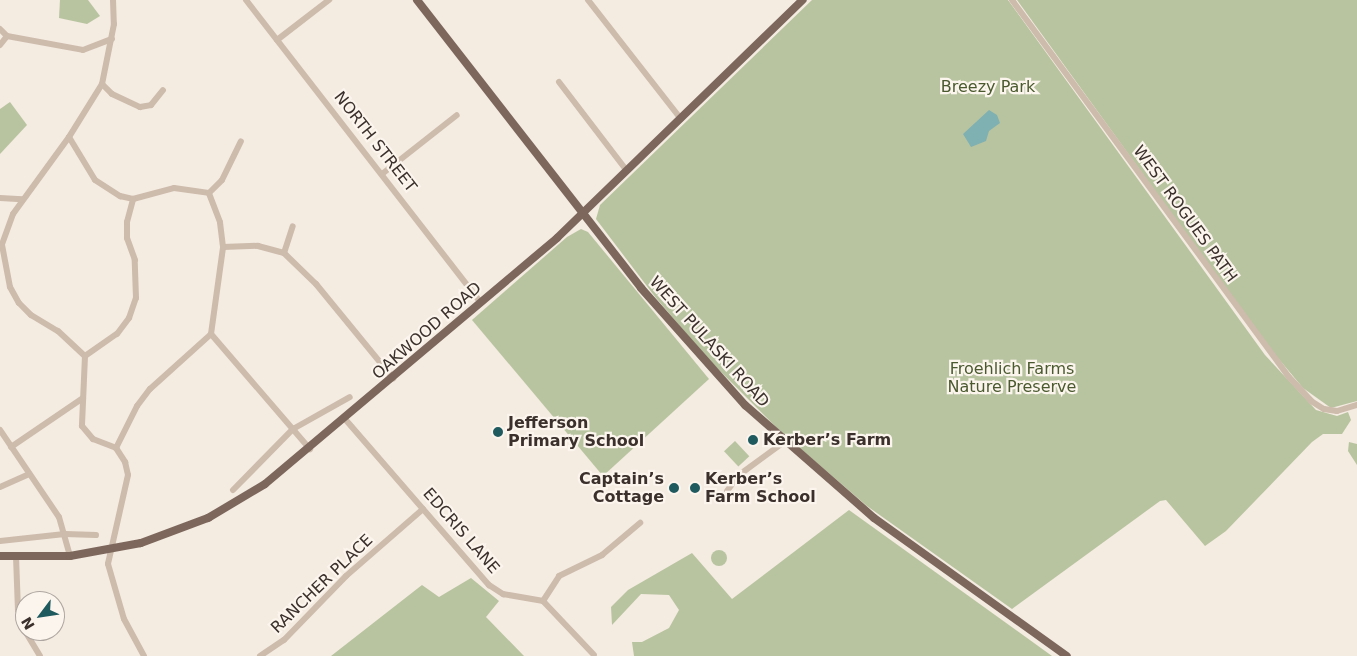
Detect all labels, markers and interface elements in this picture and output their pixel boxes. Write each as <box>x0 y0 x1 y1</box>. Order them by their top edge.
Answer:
park label: Breezy Park <box>941 77 1035 97</box>
street label: NORTH STREET <box>330 88 420 196</box>
street label: WEST ROGUES PATH <box>1129 142 1241 286</box>
street label: WEST PULASKI ROAD <box>645 273 773 411</box>
street label: OAKWOOD ROAD <box>369 278 485 384</box>
park label: Froehlich Farms Nature Preserve <box>948 359 1076 397</box>
place label: Jefferson Primary School <box>508 413 644 451</box>
marker: Jefferson Primary School <box>492 426 504 438</box>
place label: Kerber’s Farm <box>763 430 891 450</box>
marker: Kerber’s Farm <box>747 434 759 446</box>
place label: Captain’s Cottage <box>579 469 664 507</box>
place label: Kerber’s Farm School <box>705 469 816 507</box>
marker: Captain’s Cottage <box>668 482 680 494</box>
marker: Kerber’s Farm School <box>689 482 701 494</box>
street label: EDCRIS LANE <box>419 484 503 578</box>
street label: RANCHER PLACE <box>267 531 377 637</box>
north arrow <box>15 591 65 641</box>
text: N <box>18 614 38 632</box>

